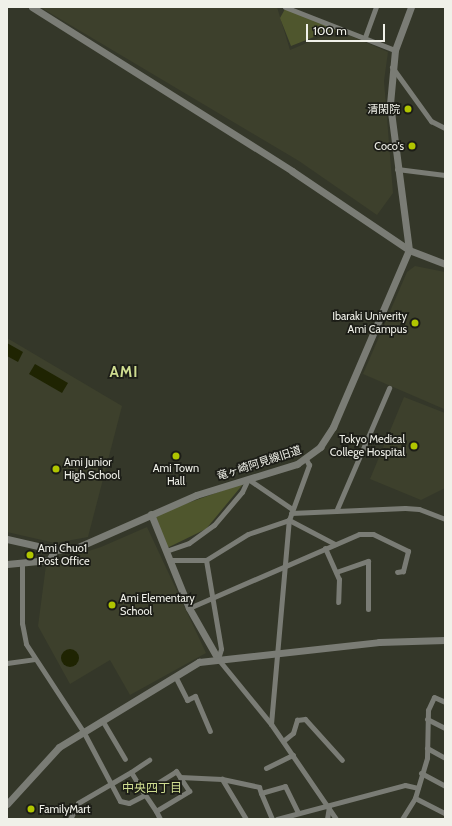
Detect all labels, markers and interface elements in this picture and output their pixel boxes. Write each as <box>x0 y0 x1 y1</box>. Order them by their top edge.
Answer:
scale bar <box>308 16 387 42</box>
text: 100 m <box>313 23 347 38</box>
place label: 清閑院 <box>367 102 400 116</box>
marker: 清閑院 <box>403 104 413 114</box>
place label: Coco's <box>374 139 404 153</box>
marker: Coco's <box>407 141 417 151</box>
place label: Ibaraki Univerity Ami Campus <box>332 310 407 336</box>
marker: Ibaraki Univerity Ami Campus <box>410 318 420 328</box>
district label: AMI <box>109 364 139 382</box>
place label: Tokyo Medical College Hospital <box>330 433 405 459</box>
marker: Tokyo Medical College Hospital <box>408 440 420 452</box>
street label: 竜ヶ崎阿見線旧道 <box>215 443 303 483</box>
marker: Ami Town Hall <box>171 451 181 461</box>
place label: Ami Junior High School <box>64 456 120 482</box>
place label: Ami Town Hall <box>153 462 199 488</box>
marker: Ami Junior High School <box>51 464 61 474</box>
place label: Ami Chuo1 Post Office <box>38 542 90 568</box>
marker: Ami Chuo1 Post Office <box>25 550 35 560</box>
place label: Ami Elementary School <box>120 592 195 618</box>
marker: Ami Elementary School <box>107 600 117 610</box>
district label: 中央四丁目 <box>122 781 182 795</box>
place label: FamilyMart <box>39 802 90 816</box>
marker: FamilyMart <box>26 804 36 814</box>

